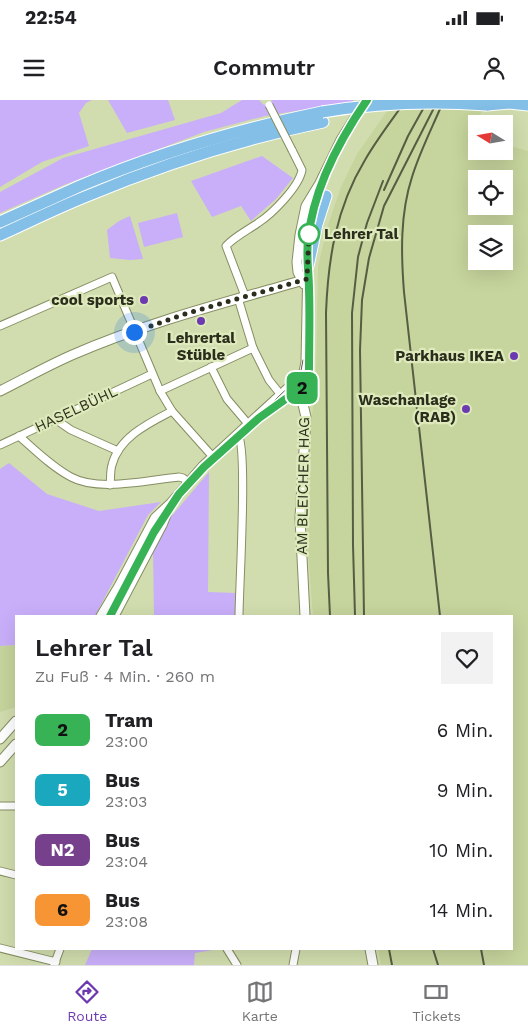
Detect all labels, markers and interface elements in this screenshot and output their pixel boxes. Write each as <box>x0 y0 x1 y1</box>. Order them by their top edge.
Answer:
text: 22:54 <box>25 6 77 29</box>
icon: menu <box>20 54 48 82</box>
icon: person <box>480 54 508 82</box>
text: Commutr <box>213 55 315 80</box>
north arrow <box>468 115 512 160</box>
map controls <box>468 115 513 270</box>
button: locate <box>468 170 513 215</box>
marker: Lehrer Tal <box>298 223 320 245</box>
place label: Lehrer Tal <box>324 225 398 243</box>
button: layers <box>468 225 513 270</box>
place label: cool sports <box>51 291 134 309</box>
marker: cool sports <box>138 294 150 306</box>
marker: Lehrertal Stüble <box>195 315 207 327</box>
your location <box>122 320 147 345</box>
place label: Lehrertal Stüble <box>167 329 235 364</box>
place label: Parkhaus IKEA <box>395 347 505 365</box>
marker: Parkhaus IKEA <box>508 350 520 362</box>
line badge: 2 <box>286 372 318 404</box>
text: 2 <box>297 377 307 398</box>
street label: HASELBÜHL <box>32 382 120 436</box>
place label: Waschanlage (RAB) <box>358 391 456 426</box>
marker: Waschanlage (RAB) <box>460 403 472 415</box>
street label: AM BLEICHER HAG <box>293 417 313 555</box>
button: heart <box>441 632 493 684</box>
text: Lehrer Tal <box>35 634 153 662</box>
text: Zu Fuß · 4 Min. · 260 m <box>35 667 215 686</box>
text: Tram <box>105 709 153 732</box>
text: 2 <box>57 719 68 740</box>
text: 6 Min. <box>437 719 493 742</box>
text: 23:00 <box>105 732 148 751</box>
text: Bus <box>105 769 140 792</box>
text: 5 <box>57 779 68 800</box>
text: 9 Min. <box>437 779 493 802</box>
text: 23:03 <box>105 792 147 811</box>
text: Bus <box>105 829 140 852</box>
text: N2 <box>50 839 75 860</box>
text: 10 Min. <box>429 839 493 862</box>
text: 23:04 <box>105 852 148 871</box>
text: Bus <box>105 889 140 912</box>
text: 6 <box>57 899 68 920</box>
text: 14 Min. <box>429 899 493 922</box>
text: 23:08 <box>105 912 148 931</box>
tab: Route <box>67 978 107 1024</box>
tab: Karte <box>242 978 278 1024</box>
tab: Tickets <box>412 978 461 1024</box>

